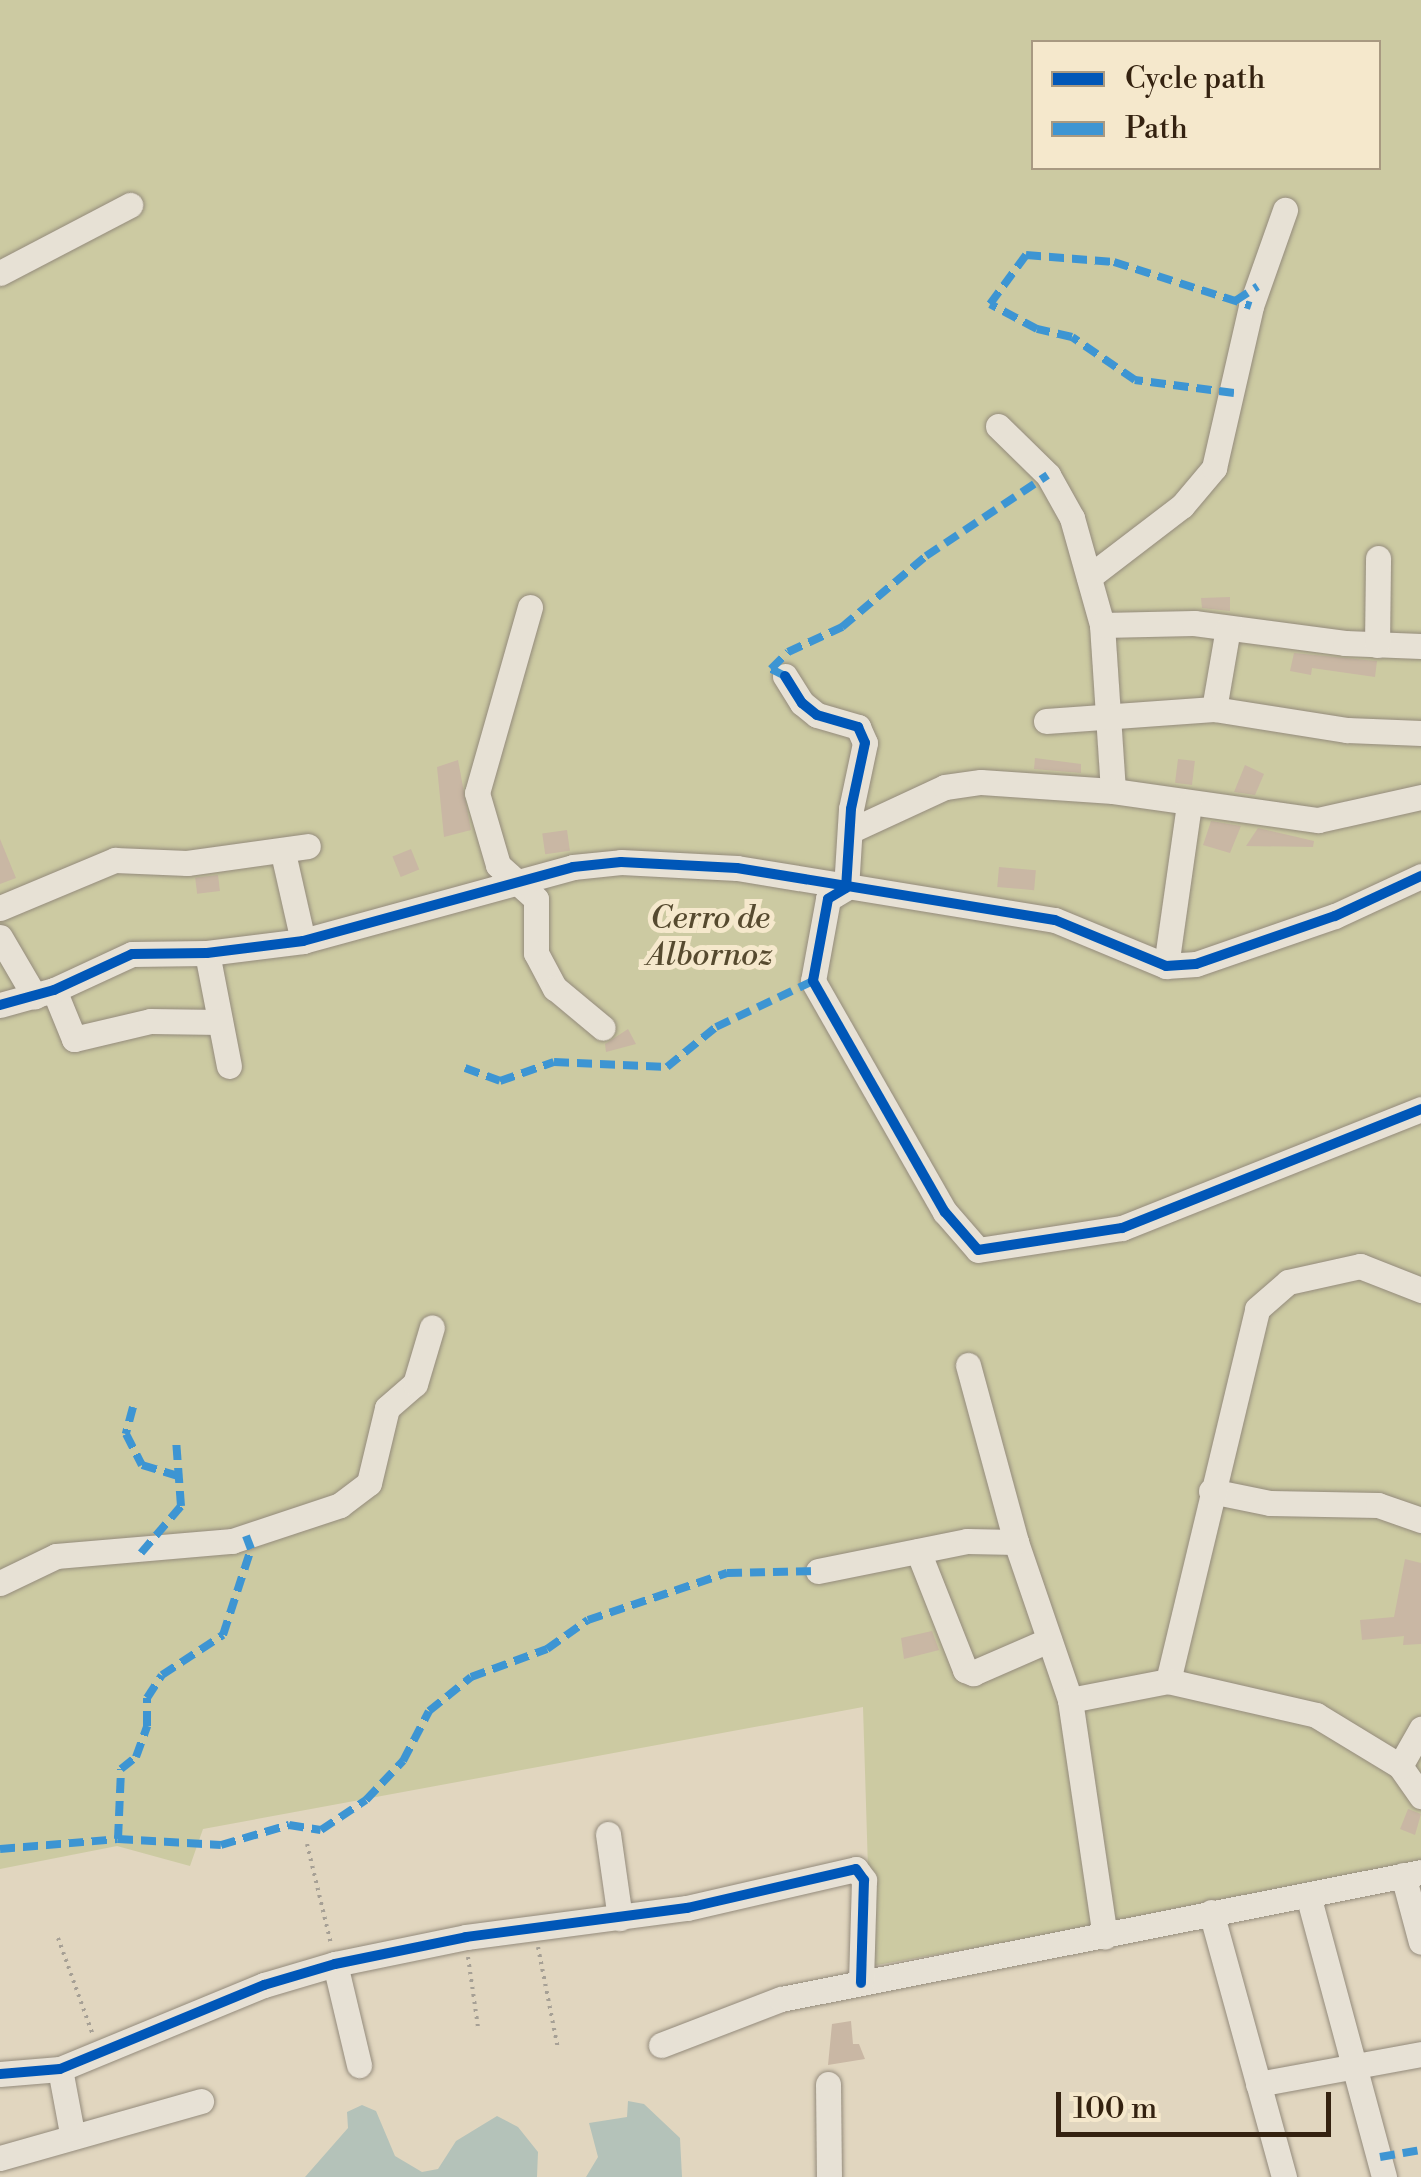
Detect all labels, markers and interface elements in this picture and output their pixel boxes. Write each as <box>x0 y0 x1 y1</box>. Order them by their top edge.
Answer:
legend <box>1031 40 1381 170</box>
text: Cycle path <box>1125 60 1265 98</box>
text: Path <box>1125 110 1188 148</box>
park label: Cerro de Albornoz <box>647 900 773 975</box>
scale bar <box>1061 2072 1336 2134</box>
text: 100 m <box>1073 2090 1157 2128</box>

